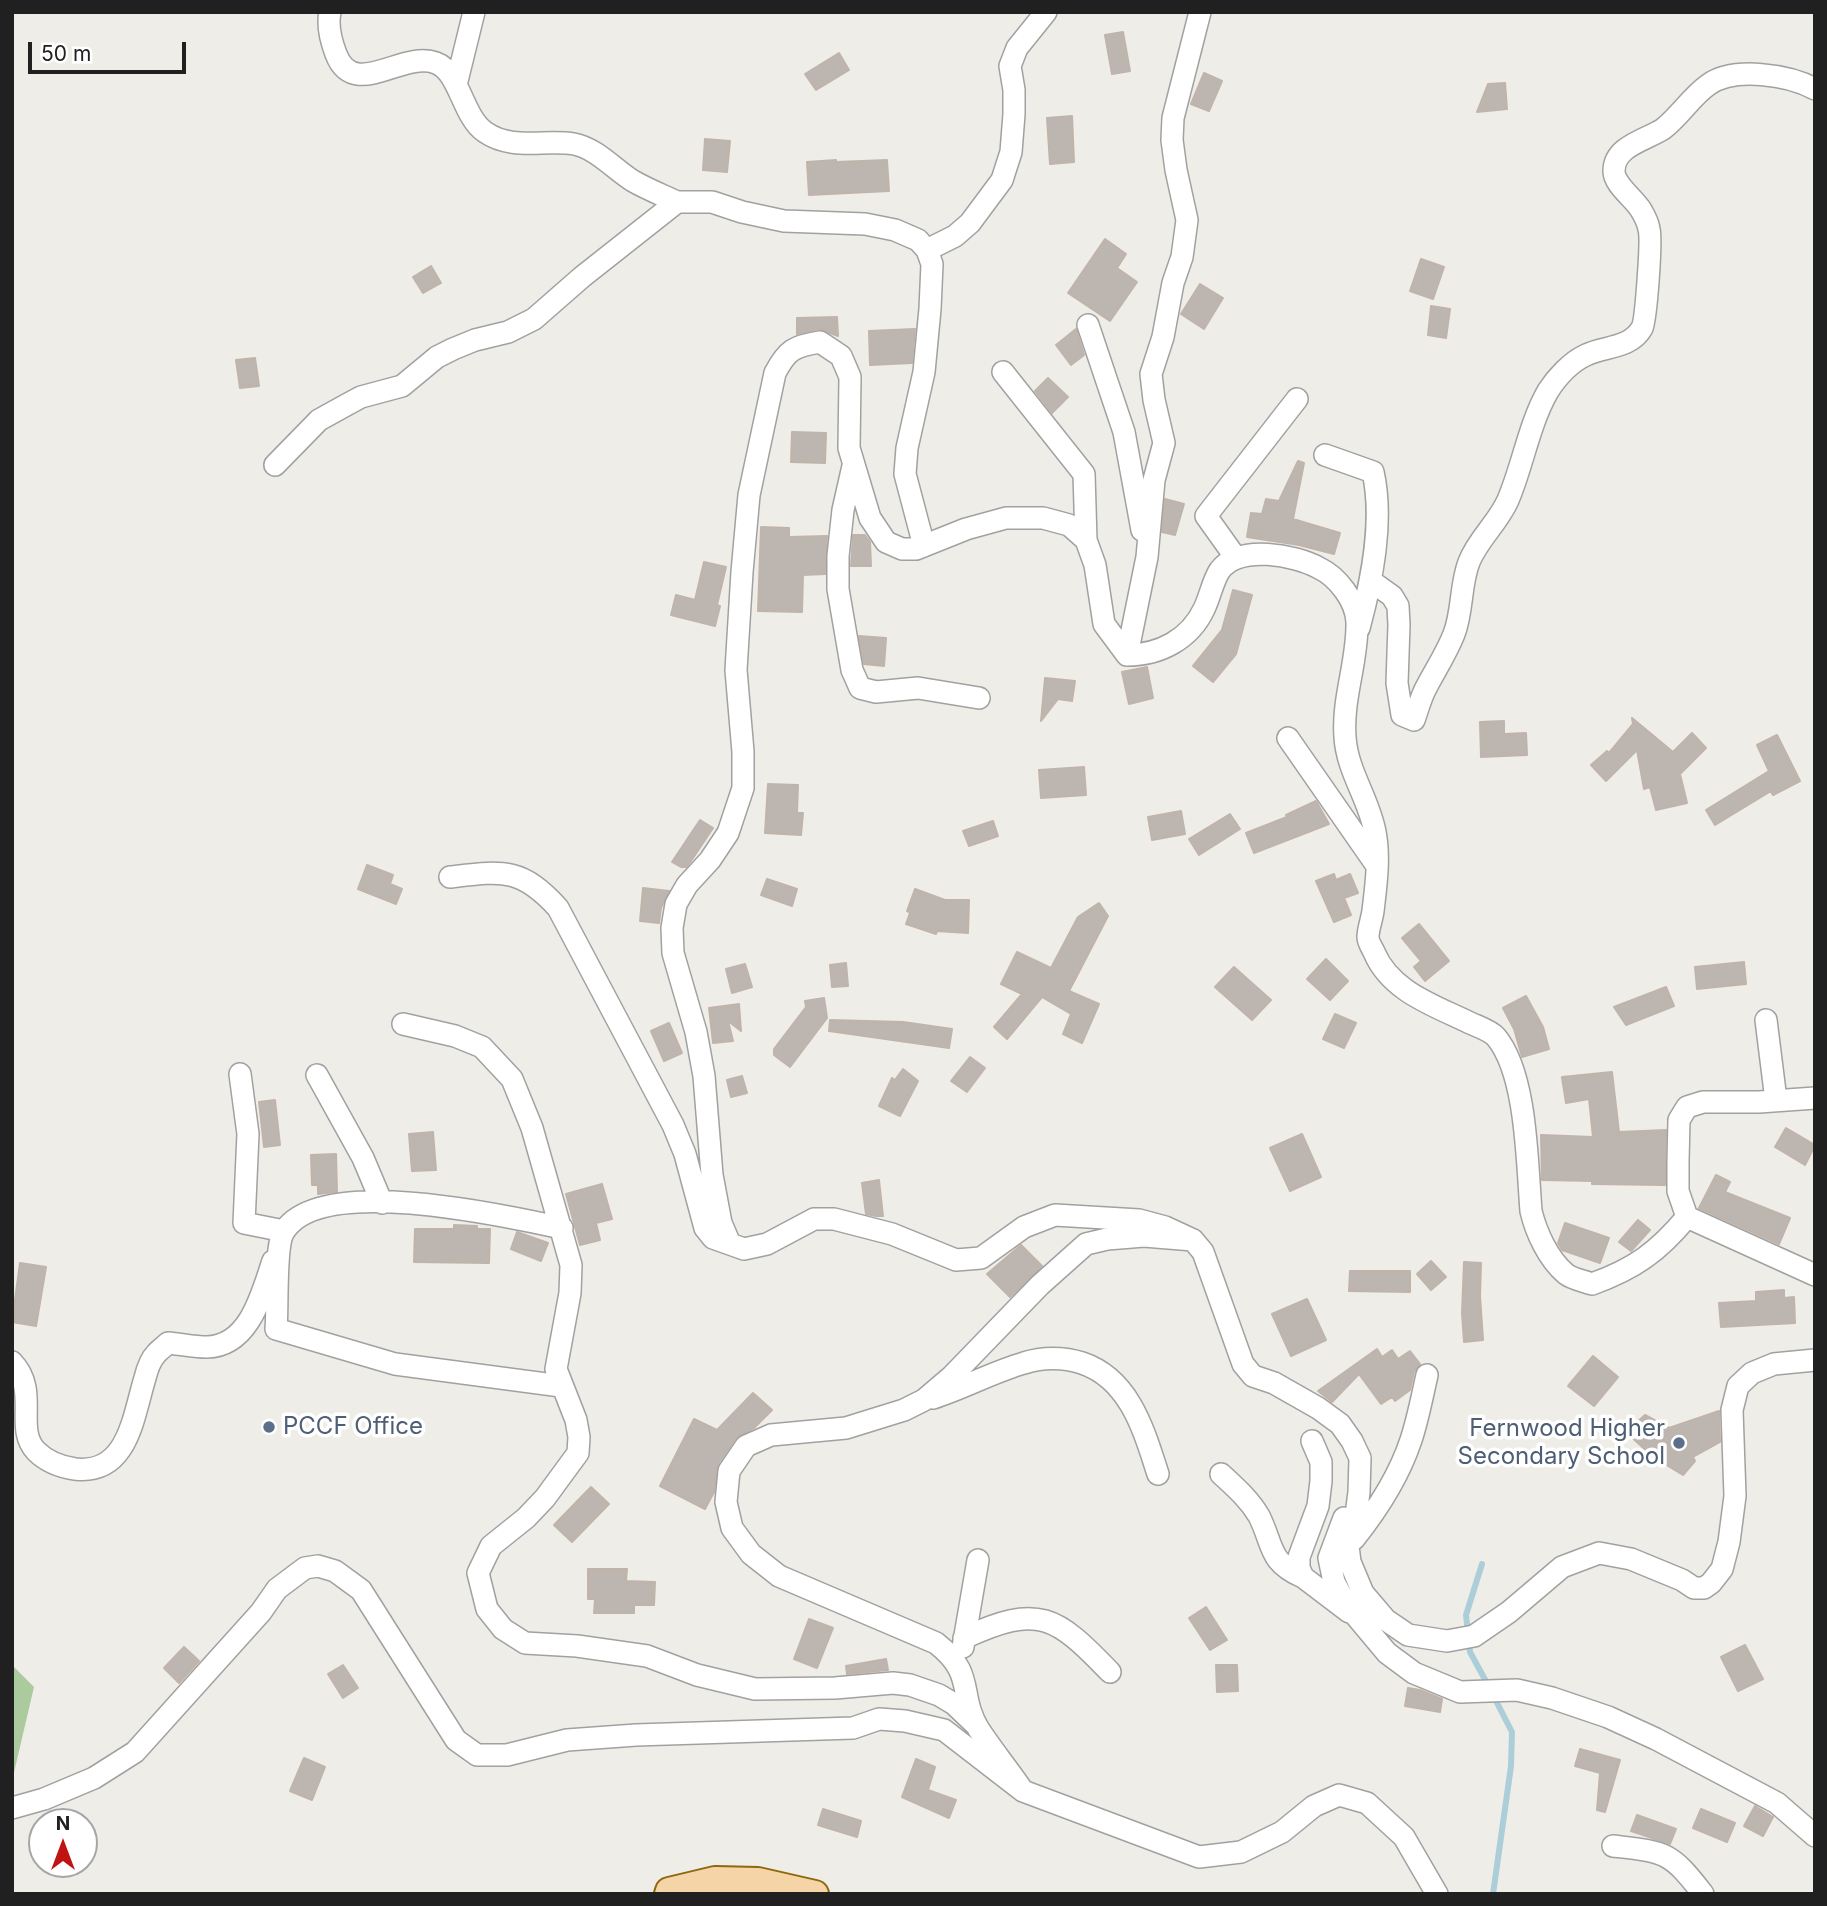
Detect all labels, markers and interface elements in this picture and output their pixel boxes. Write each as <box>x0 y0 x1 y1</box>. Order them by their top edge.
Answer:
scale bar <box>32 28 189 72</box>
text: 50 m <box>41 41 91 66</box>
place label: PCCF Office <box>283 1413 423 1441</box>
place label: Fernwood Higher Secondary School <box>1458 1415 1665 1471</box>
marker: PCCF Office <box>261 1419 277 1435</box>
marker: Fernwood Higher Secondary School <box>1671 1435 1687 1451</box>
north arrow <box>28 1808 98 1878</box>
text: N <box>56 1812 70 1835</box>

